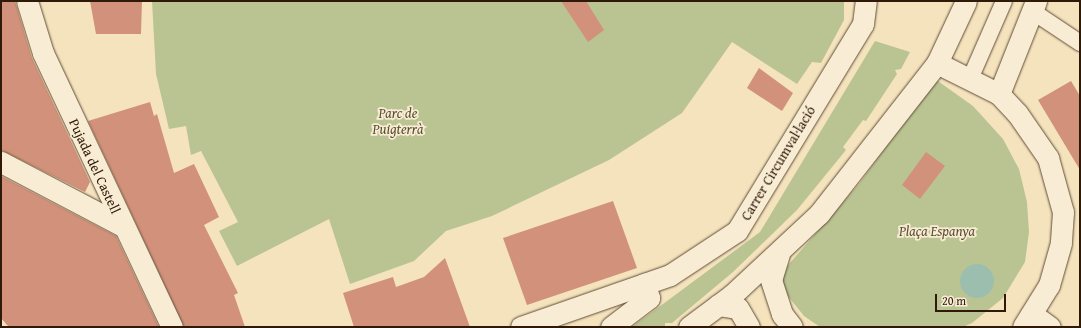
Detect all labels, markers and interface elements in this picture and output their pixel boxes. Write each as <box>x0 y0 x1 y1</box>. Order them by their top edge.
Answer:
street label: Carrer Circumval·lació <box>737 103 819 223</box>
park label: Parc de Puigterrà <box>373 105 423 138</box>
street label: Pujada del Castell <box>66 116 124 216</box>
park label: Plaça Espanya <box>899 223 975 239</box>
scale bar <box>937 286 1008 312</box>
text: 20 m <box>942 292 966 309</box>

